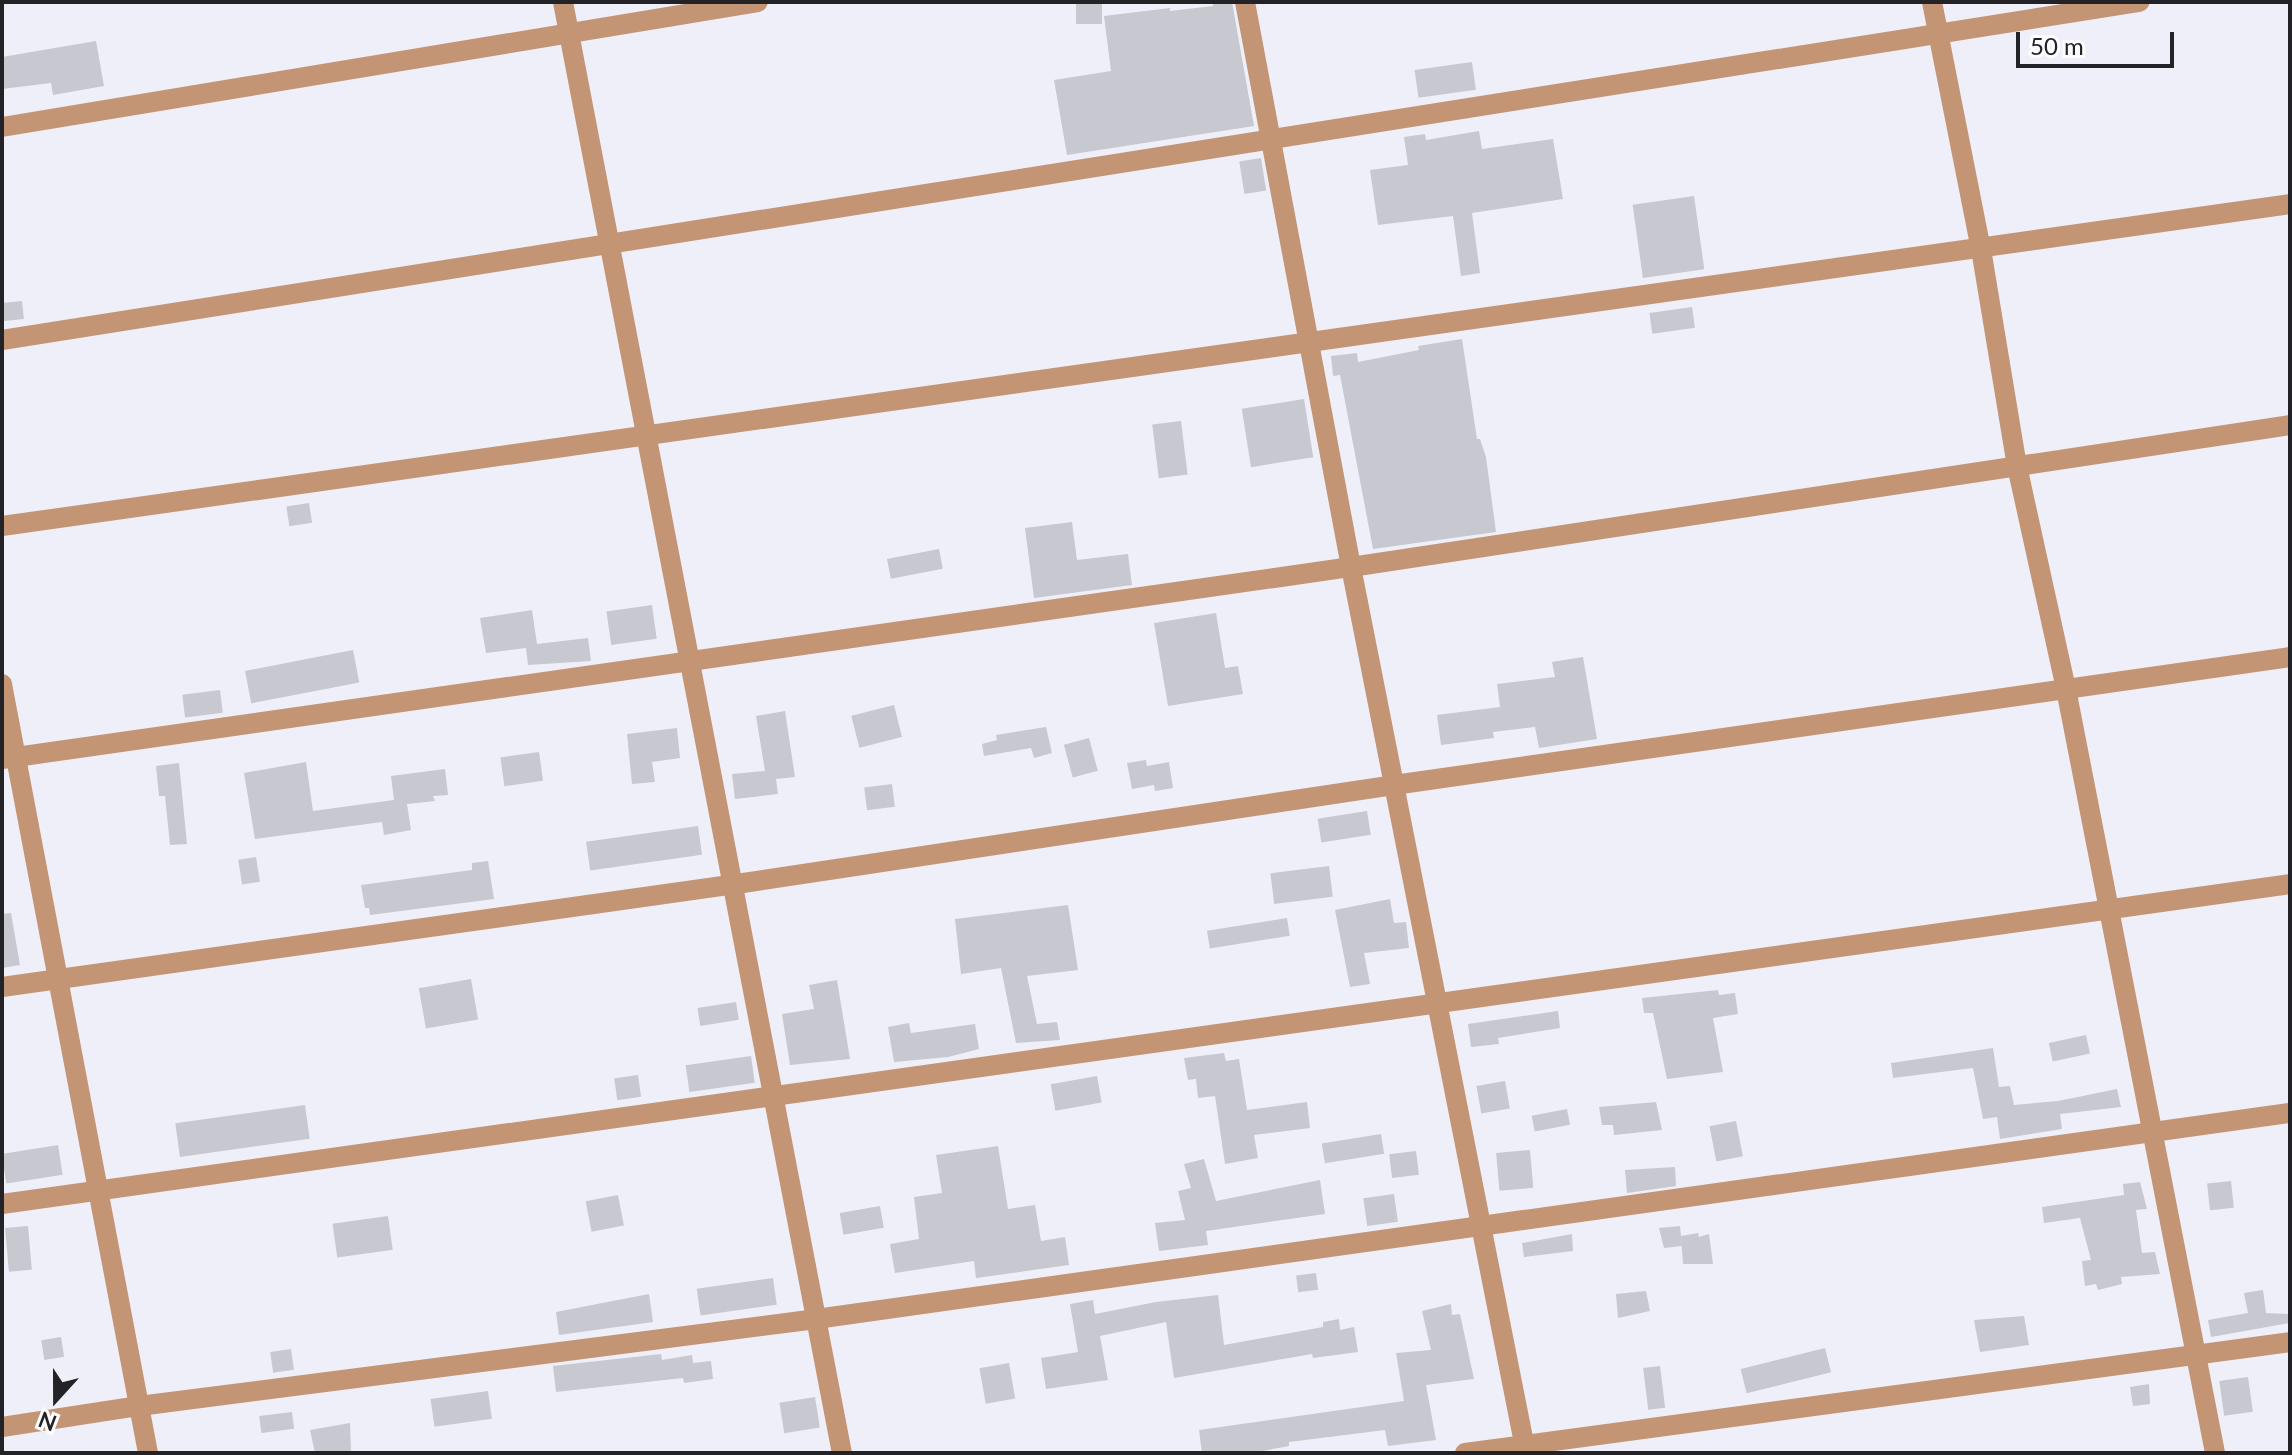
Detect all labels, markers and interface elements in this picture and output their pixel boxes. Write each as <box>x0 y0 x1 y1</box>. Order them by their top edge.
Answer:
scale bar <box>2020 16 2178 66</box>
text: 50 m <box>2030 31 2084 60</box>
north arrow <box>16 1359 96 1439</box>
text: N <box>34 1406 60 1438</box>

